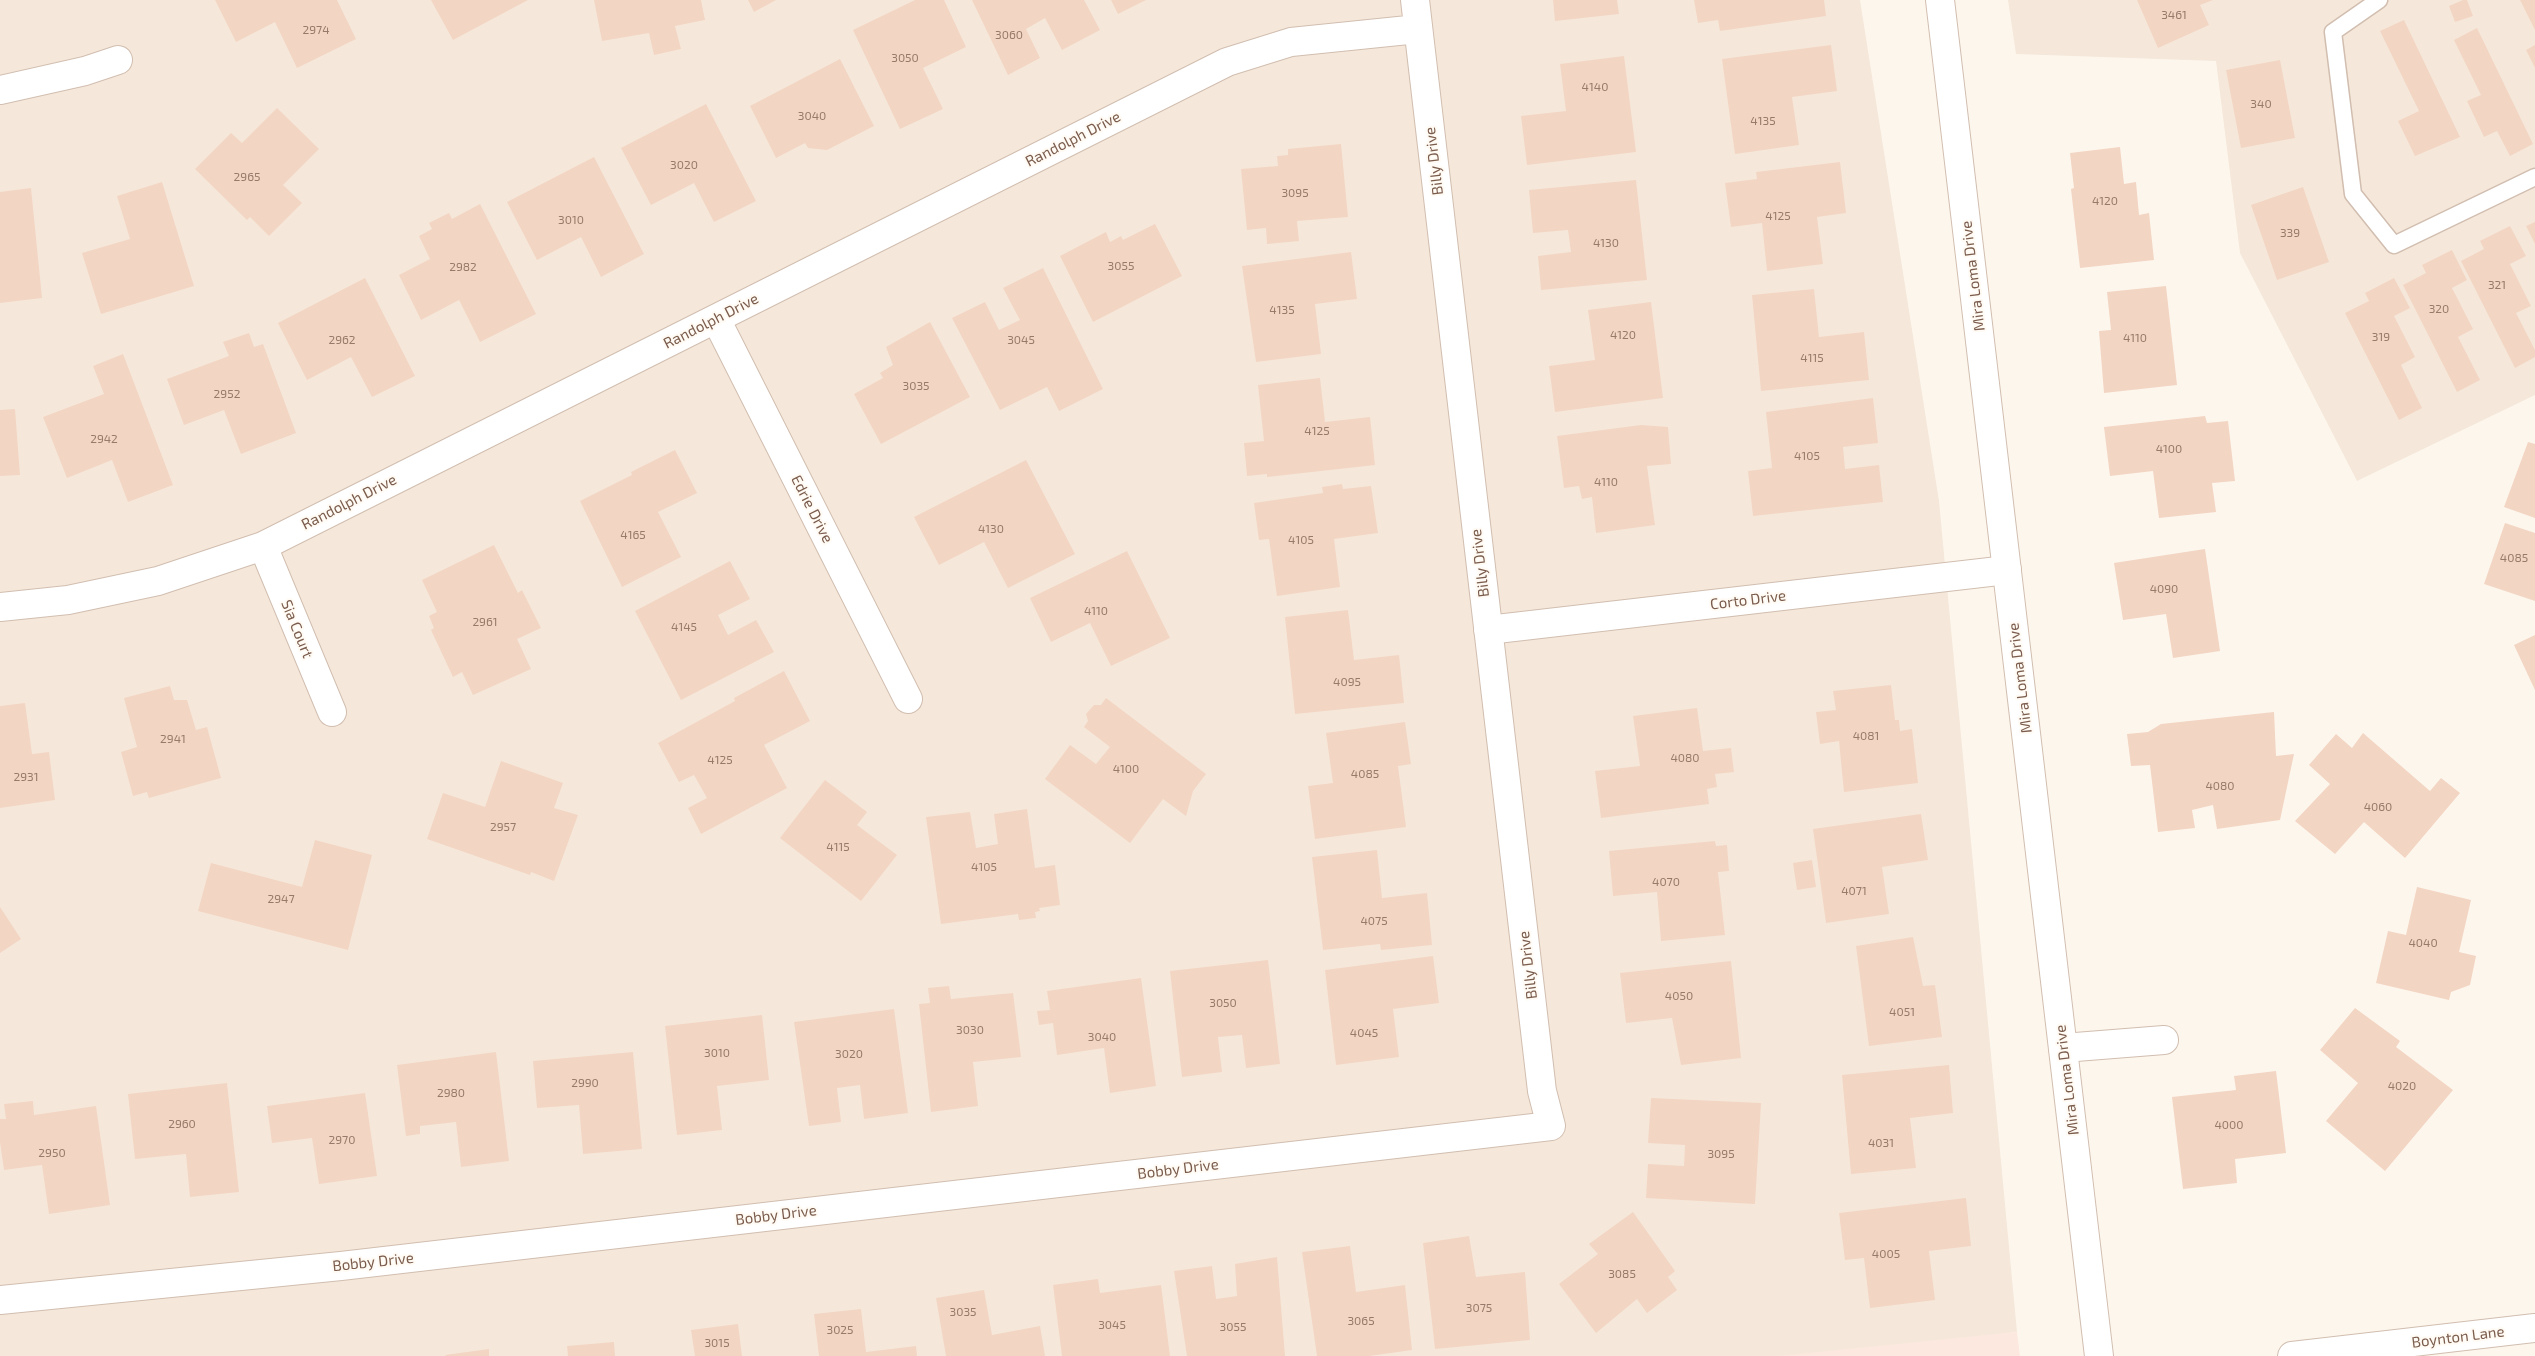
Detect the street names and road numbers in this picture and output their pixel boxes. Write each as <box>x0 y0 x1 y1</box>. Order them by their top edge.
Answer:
street label: Randolph Drive <box>1023 107 1123 171</box>
street label: Billy Drive <box>1421 126 1447 196</box>
street label: Mira Loma Drive <box>1957 220 1989 332</box>
street label: Randolph Drive <box>661 289 761 353</box>
street label: Randolph Drive <box>299 470 399 534</box>
street label: Edrie Drive <box>787 472 837 546</box>
street label: Billy Drive <box>1467 528 1493 598</box>
street label: Corto Drive <box>1709 586 1787 614</box>
street label: Sia Court <box>277 597 317 661</box>
street label: Mira Loma Drive <box>2004 622 2036 734</box>
street label: Billy Drive <box>1515 930 1541 1000</box>
street label: Mira Loma Drive <box>2051 1024 2083 1136</box>
street label: Bobby Drive <box>1136 1155 1220 1183</box>
street label: Bobby Drive <box>734 1201 818 1229</box>
street label: Bobby Drive <box>331 1249 415 1275</box>
street label: Boynton Lane <box>2411 1322 2505 1352</box>

